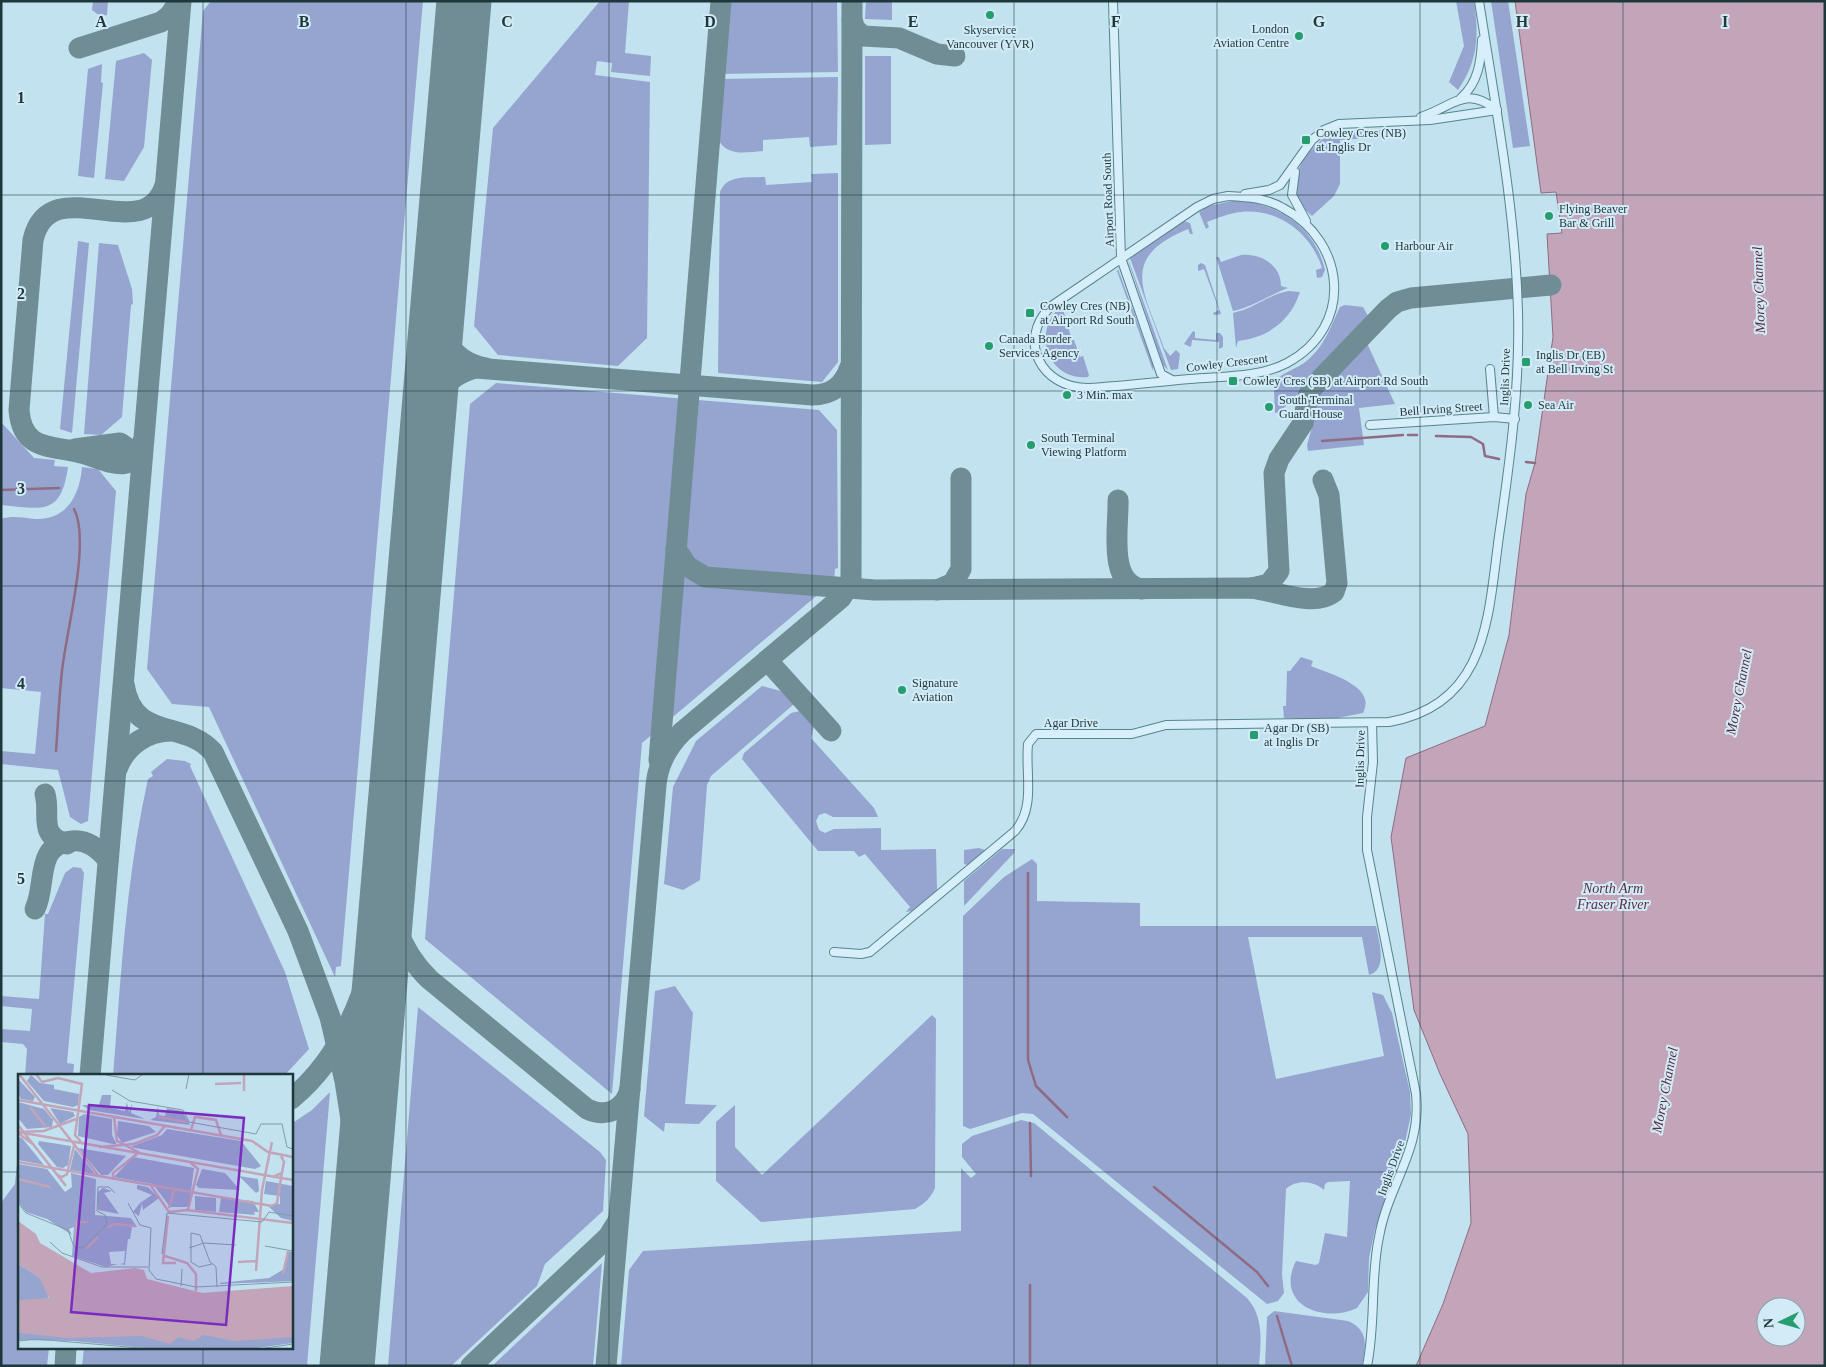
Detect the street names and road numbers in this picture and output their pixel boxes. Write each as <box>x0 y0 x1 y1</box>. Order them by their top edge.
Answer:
street label: Airport Road South <box>1099 152 1117 248</box>
street label: Inglis Drive <box>1497 348 1513 406</box>
street label: Cowley Crescent <box>1185 351 1269 375</box>
street label: Bell Irving Street <box>1399 399 1484 419</box>
street label: Agar Drive <box>1044 716 1098 730</box>
street label: Inglis Drive <box>1352 730 1368 788</box>
street label: Inglis Drive <box>1375 1139 1407 1197</box>

